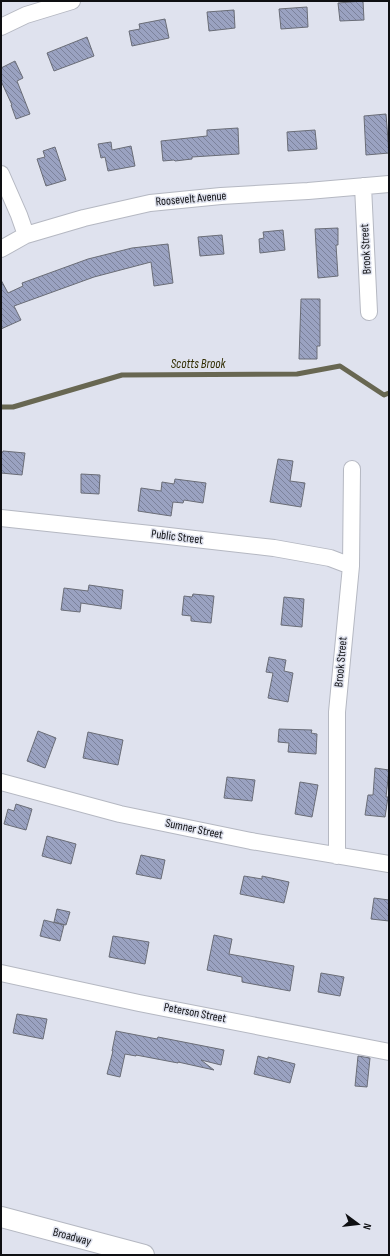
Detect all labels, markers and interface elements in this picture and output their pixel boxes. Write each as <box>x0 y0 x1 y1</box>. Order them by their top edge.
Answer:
street label: Roosevelt Avenue <box>155 188 227 210</box>
street label: Brook Street <box>357 223 375 275</box>
water label: Scotts Brook <box>171 356 226 372</box>
street label: Public Street <box>150 526 204 548</box>
street label: Brook Street <box>331 636 351 688</box>
street label: Sumner Street <box>164 816 224 842</box>
street label: Peterson Street <box>163 1000 228 1026</box>
north arrow <box>338 1204 378 1244</box>
text: N <box>360 1222 374 1231</box>
street label: Broadway <box>51 1225 93 1249</box>

